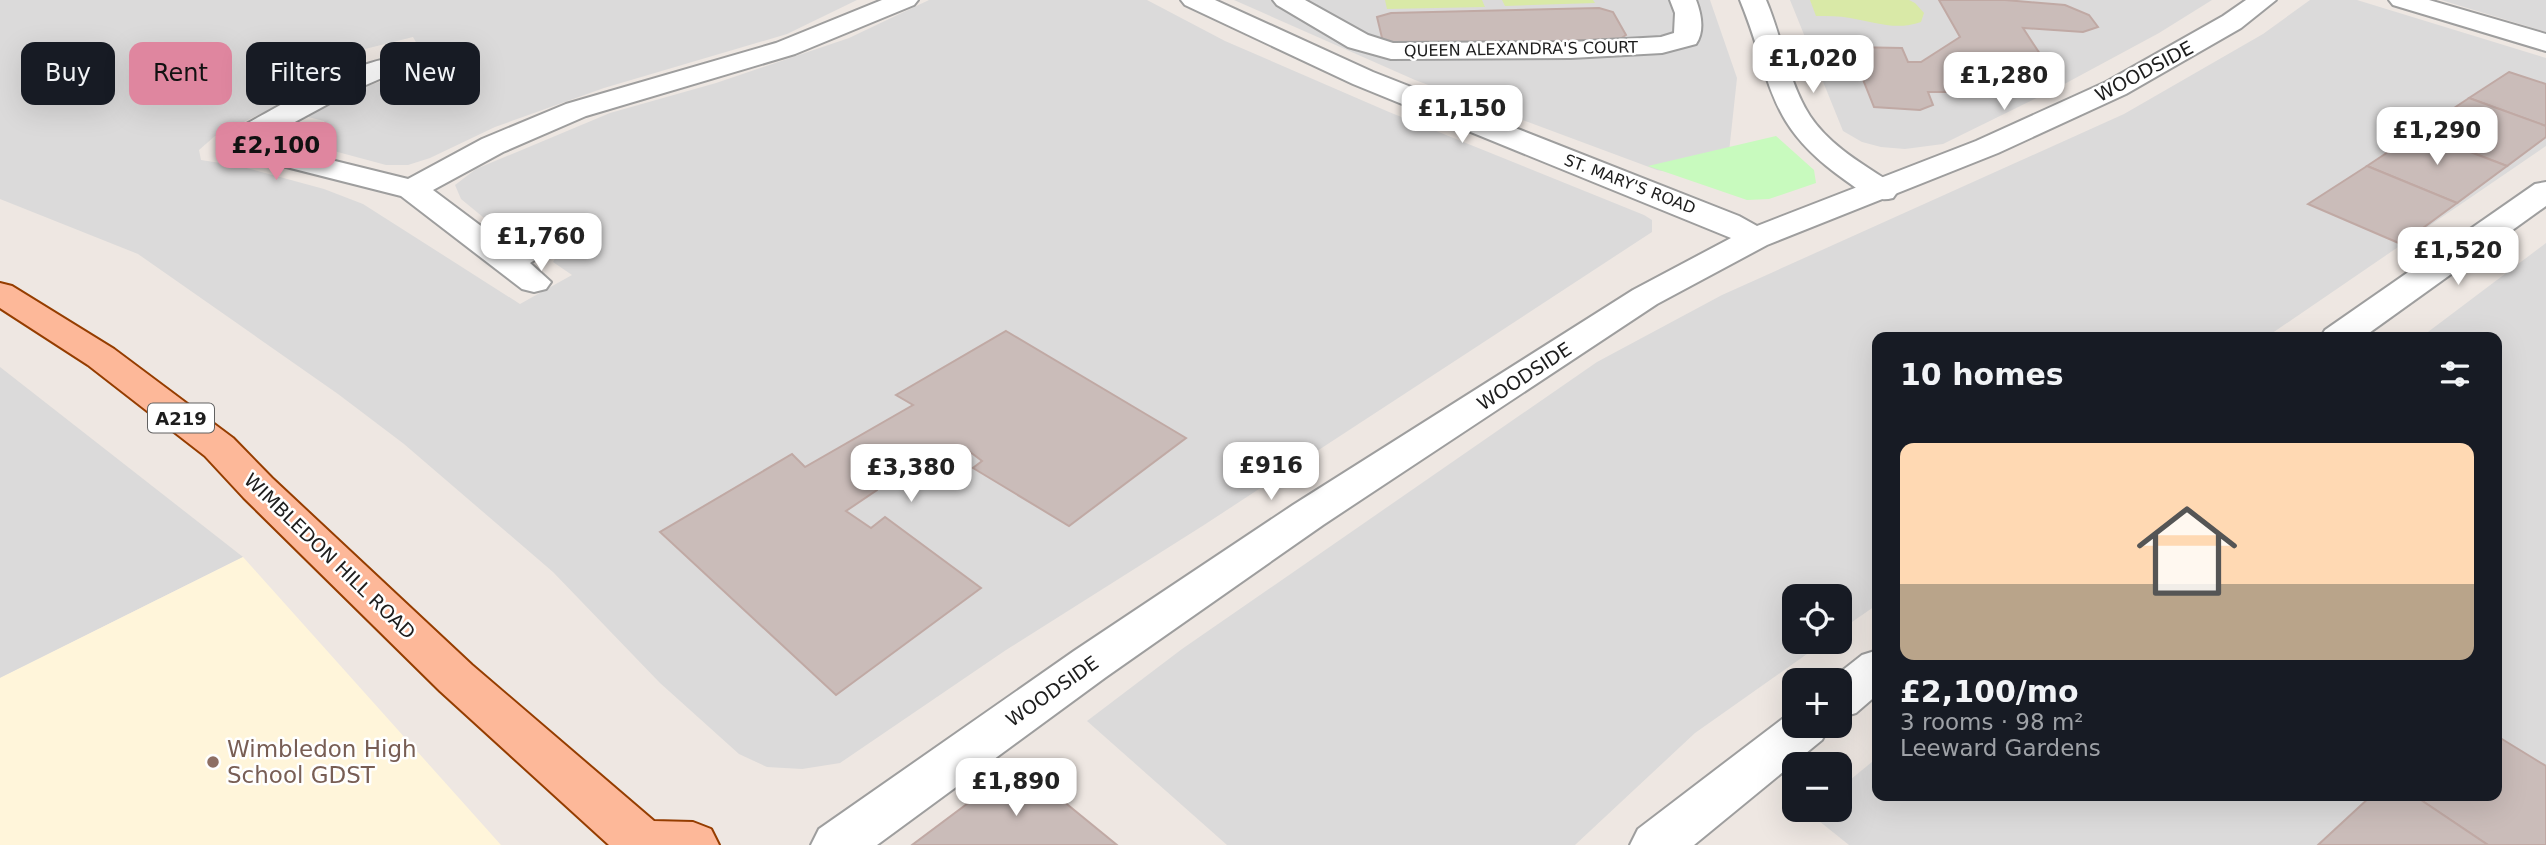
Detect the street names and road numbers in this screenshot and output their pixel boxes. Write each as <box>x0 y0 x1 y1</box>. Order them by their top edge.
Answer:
street label: WOODSIDE <box>2091 36 2197 106</box>
street label: QUEEN ALEXANDRA'S COURT <box>1404 37 1638 61</box>
street label: ST. MARY'S ROAD <box>1562 150 1698 218</box>
street label: WOODSIDE <box>1473 337 1575 415</box>
road number: A219 <box>148 404 214 432</box>
street label: WIMBLEDON HILL ROAD <box>240 469 420 643</box>
street label: WOODSIDE <box>1002 651 1102 731</box>

